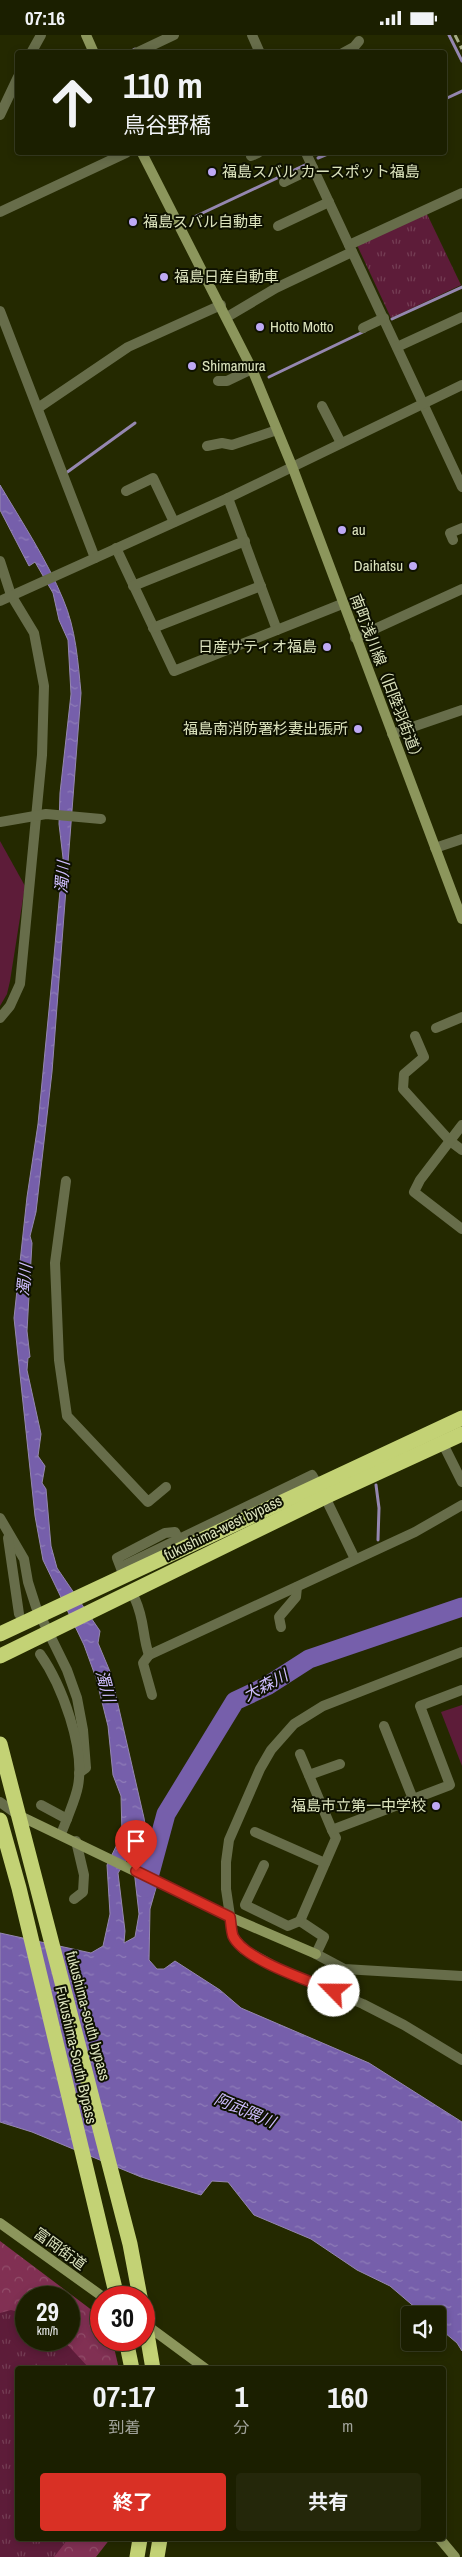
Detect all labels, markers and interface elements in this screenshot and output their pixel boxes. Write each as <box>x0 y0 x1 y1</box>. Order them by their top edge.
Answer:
text: 07:16 <box>25 5 65 31</box>
text: 110 m <box>123 62 203 109</box>
icon: ahead <box>40 70 105 135</box>
text: 鳥谷野橋 <box>123 110 211 140</box>
place label: 福島スバル カースポット福島 <box>222 161 420 182</box>
marker: 福島スバル カースポット福島 <box>206 166 218 178</box>
place label: 福島スバル自動車 <box>143 211 263 232</box>
marker: 福島スバル自動車 <box>127 216 139 228</box>
place label: 福島日産自動車 <box>174 266 279 287</box>
marker: 福島日産自動車 <box>158 271 170 283</box>
place label: Hotto Motto <box>270 316 334 337</box>
marker: Hotto Motto <box>254 321 266 333</box>
place label: Shimamura <box>202 355 266 376</box>
marker: Shimamura <box>186 360 198 372</box>
place label: au <box>352 519 366 540</box>
marker: au <box>336 524 348 536</box>
place label: Daihatsu <box>354 555 403 576</box>
marker: Daihatsu <box>407 560 419 572</box>
street label: 南町浅川線（旧陸羽街道） <box>345 591 430 767</box>
place label: 日産サティオ福島 <box>198 636 317 657</box>
marker: 日産サティオ福島 <box>321 641 333 653</box>
place label: 福島南消防署杉妻出張所 <box>183 718 348 739</box>
marker: 福島南消防署杉妻出張所 <box>352 723 364 735</box>
water label: 濁川 <box>50 858 74 894</box>
water label: 濁川 <box>11 1261 37 1297</box>
street label: fukushima-west bypass <box>160 1490 285 1565</box>
water label: 大森川 <box>239 1663 293 1706</box>
water label: 濁川 <box>91 1668 121 1706</box>
place label: 福島市立第一中学校 <box>291 1795 426 1816</box>
marker: 福島市立第一中学校 <box>430 1800 442 1812</box>
pin <box>115 1820 157 1871</box>
icon: arrive <box>122 1827 150 1855</box>
street label: fukushima-south bypass <box>61 1949 116 2083</box>
position arrow <box>307 1964 359 2016</box>
street label: Fukushima-South Bypass <box>50 1984 103 2126</box>
water label: 阿武隈川 <box>211 2087 281 2133</box>
street label: 富岡街道 <box>30 2222 91 2275</box>
speed limit sign: 30 <box>90 2286 155 2351</box>
text: 29 <box>36 2295 59 2329</box>
map controls <box>401 2306 446 2351</box>
button: sound <box>401 2306 446 2351</box>
text: km/h <box>37 2323 58 2339</box>
text: 07:17 <box>93 2376 156 2416</box>
text: 1 <box>235 2376 248 2416</box>
text: 160 <box>327 2377 368 2417</box>
text: m <box>342 2415 353 2437</box>
text: 到着 <box>108 2416 140 2438</box>
text: 分 <box>233 2416 249 2438</box>
button: 終了 <box>40 2473 226 2531</box>
button: 共有 <box>236 2473 421 2531</box>

